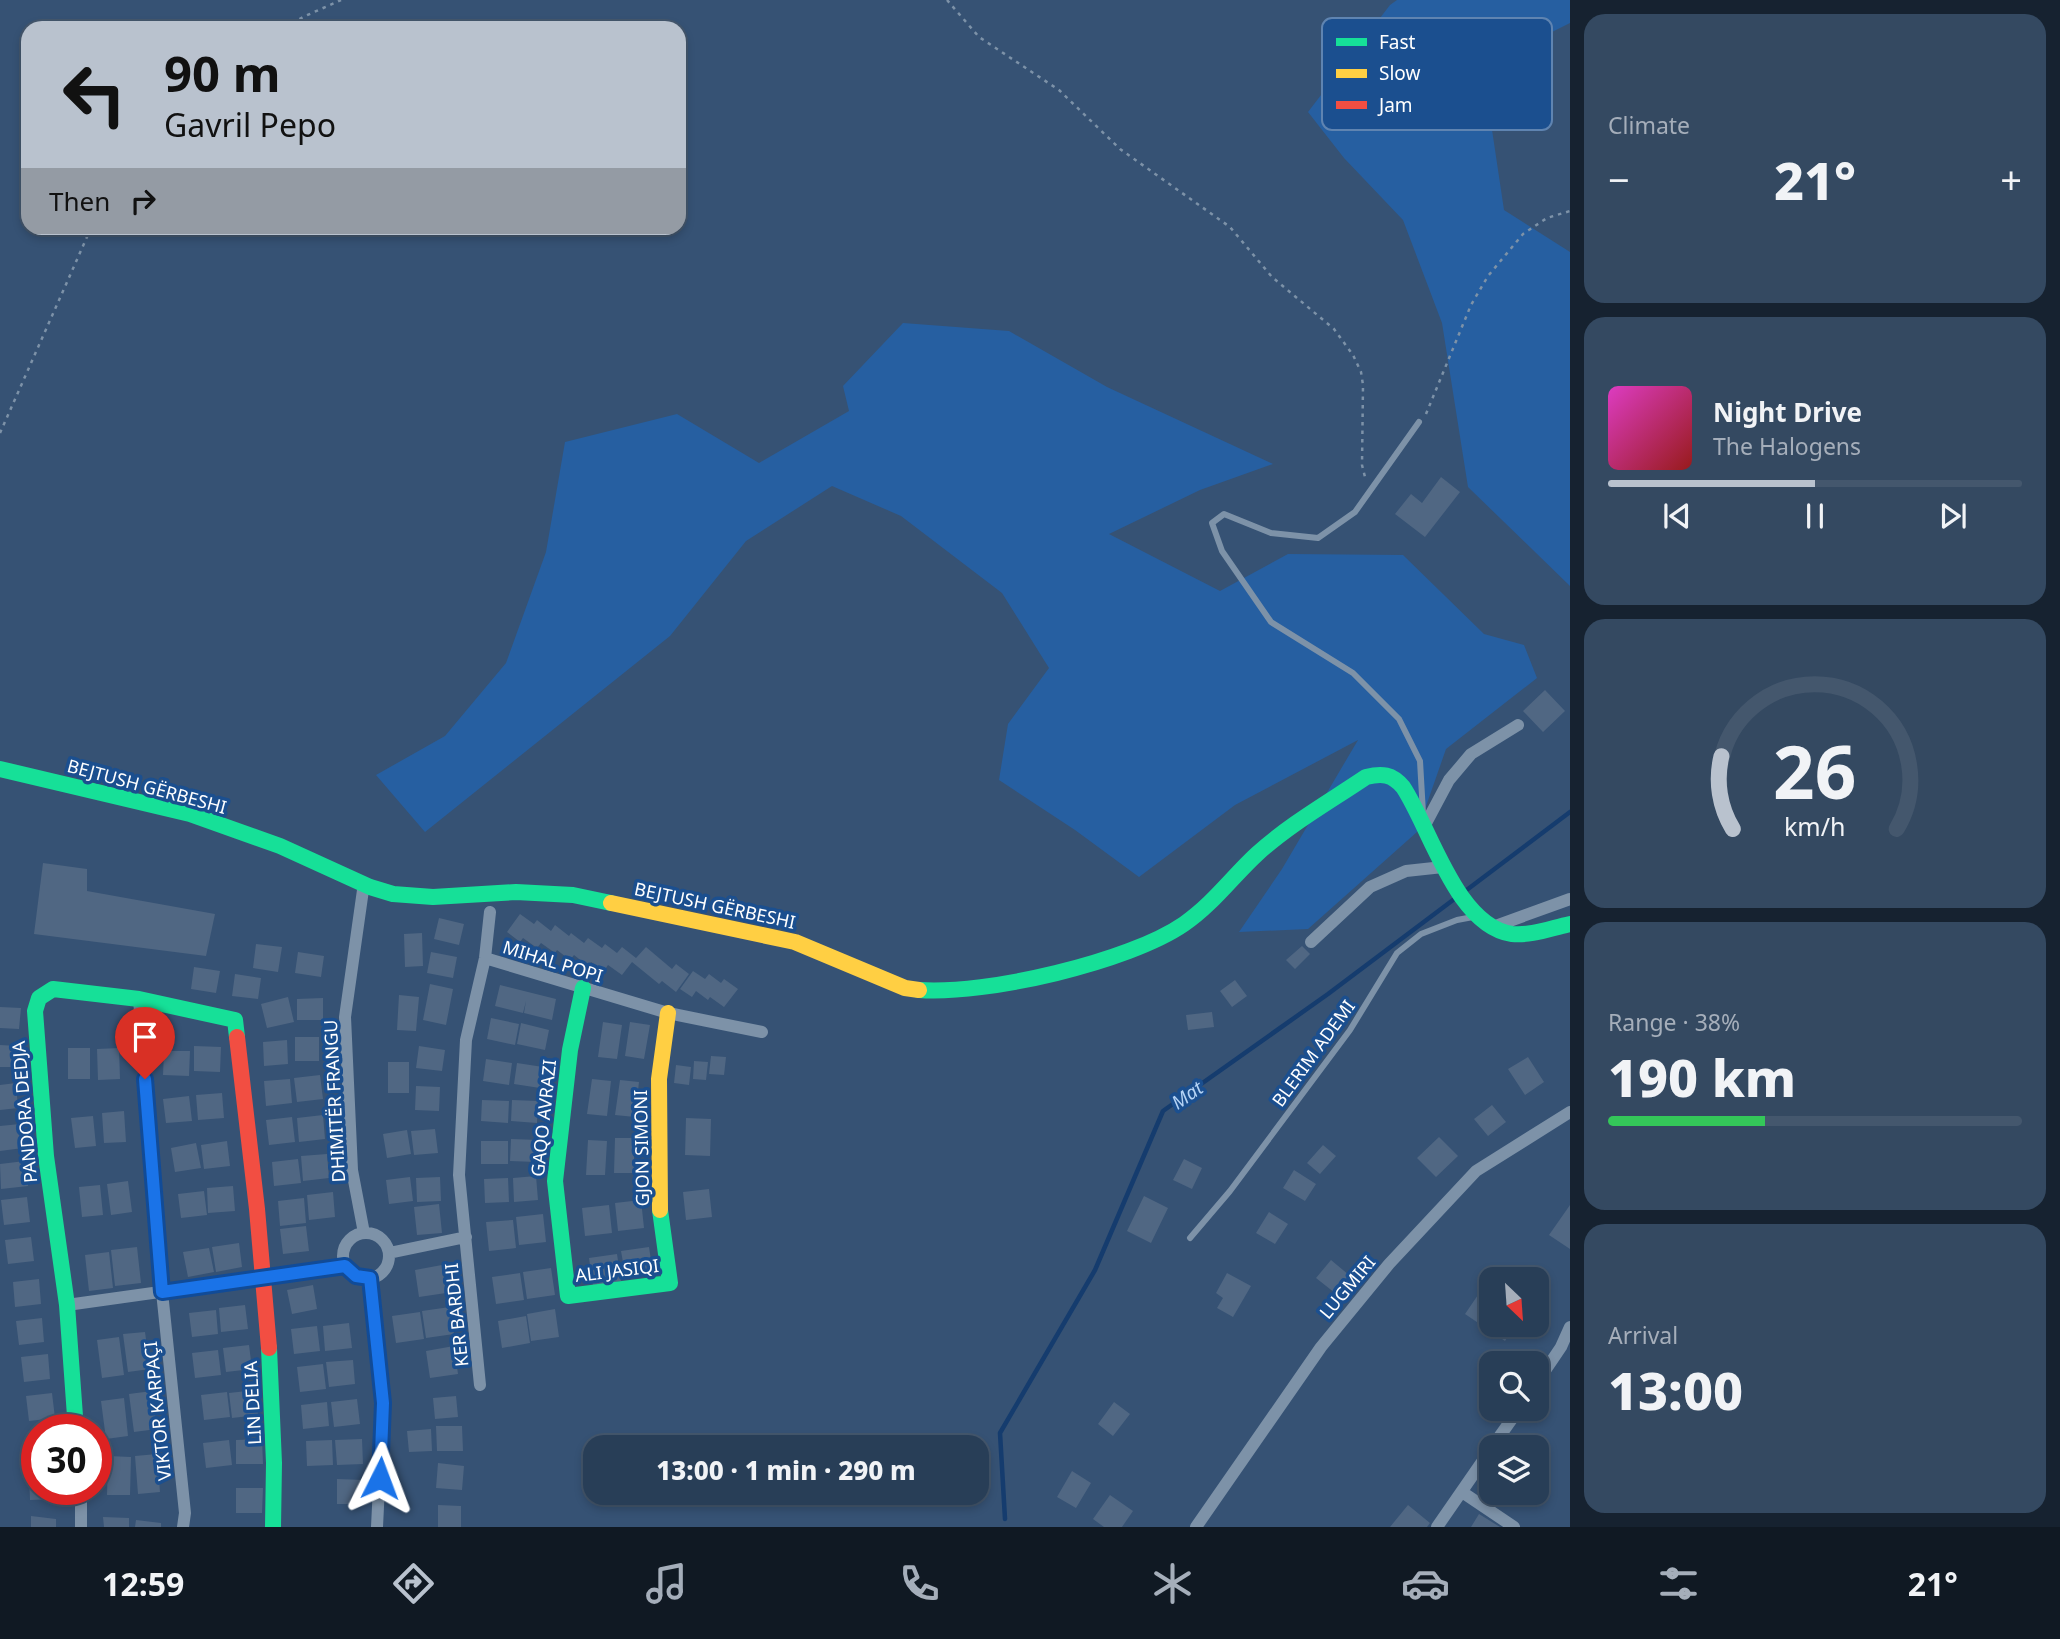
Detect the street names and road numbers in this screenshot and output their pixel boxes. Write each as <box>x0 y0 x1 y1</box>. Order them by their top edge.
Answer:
street label: BEJTUSH GËRBESHI <box>65 753 229 819</box>
street label: BEJTUSH GËRBESHI <box>632 876 798 934</box>
street label: MIHAL POPI <box>500 934 606 988</box>
street label: BLERIM ADEMI <box>1266 995 1360 1111</box>
street label: DHIMITËR FRANGU <box>318 1019 350 1183</box>
street label: PANDORA DEDJA <box>6 1040 42 1184</box>
street label: GAQO AVRAZI <box>525 1058 561 1178</box>
street label: GJON SIMONI <box>628 1090 654 1206</box>
street label: LUGMIRI <box>1314 1250 1380 1324</box>
street label: ALI JASIQI <box>574 1253 660 1287</box>
street label: KER BARDHI <box>439 1262 473 1368</box>
street label: VIKTOR KARPAÇI <box>138 1340 176 1482</box>
street label: LIN DELIA <box>238 1360 266 1446</box>

